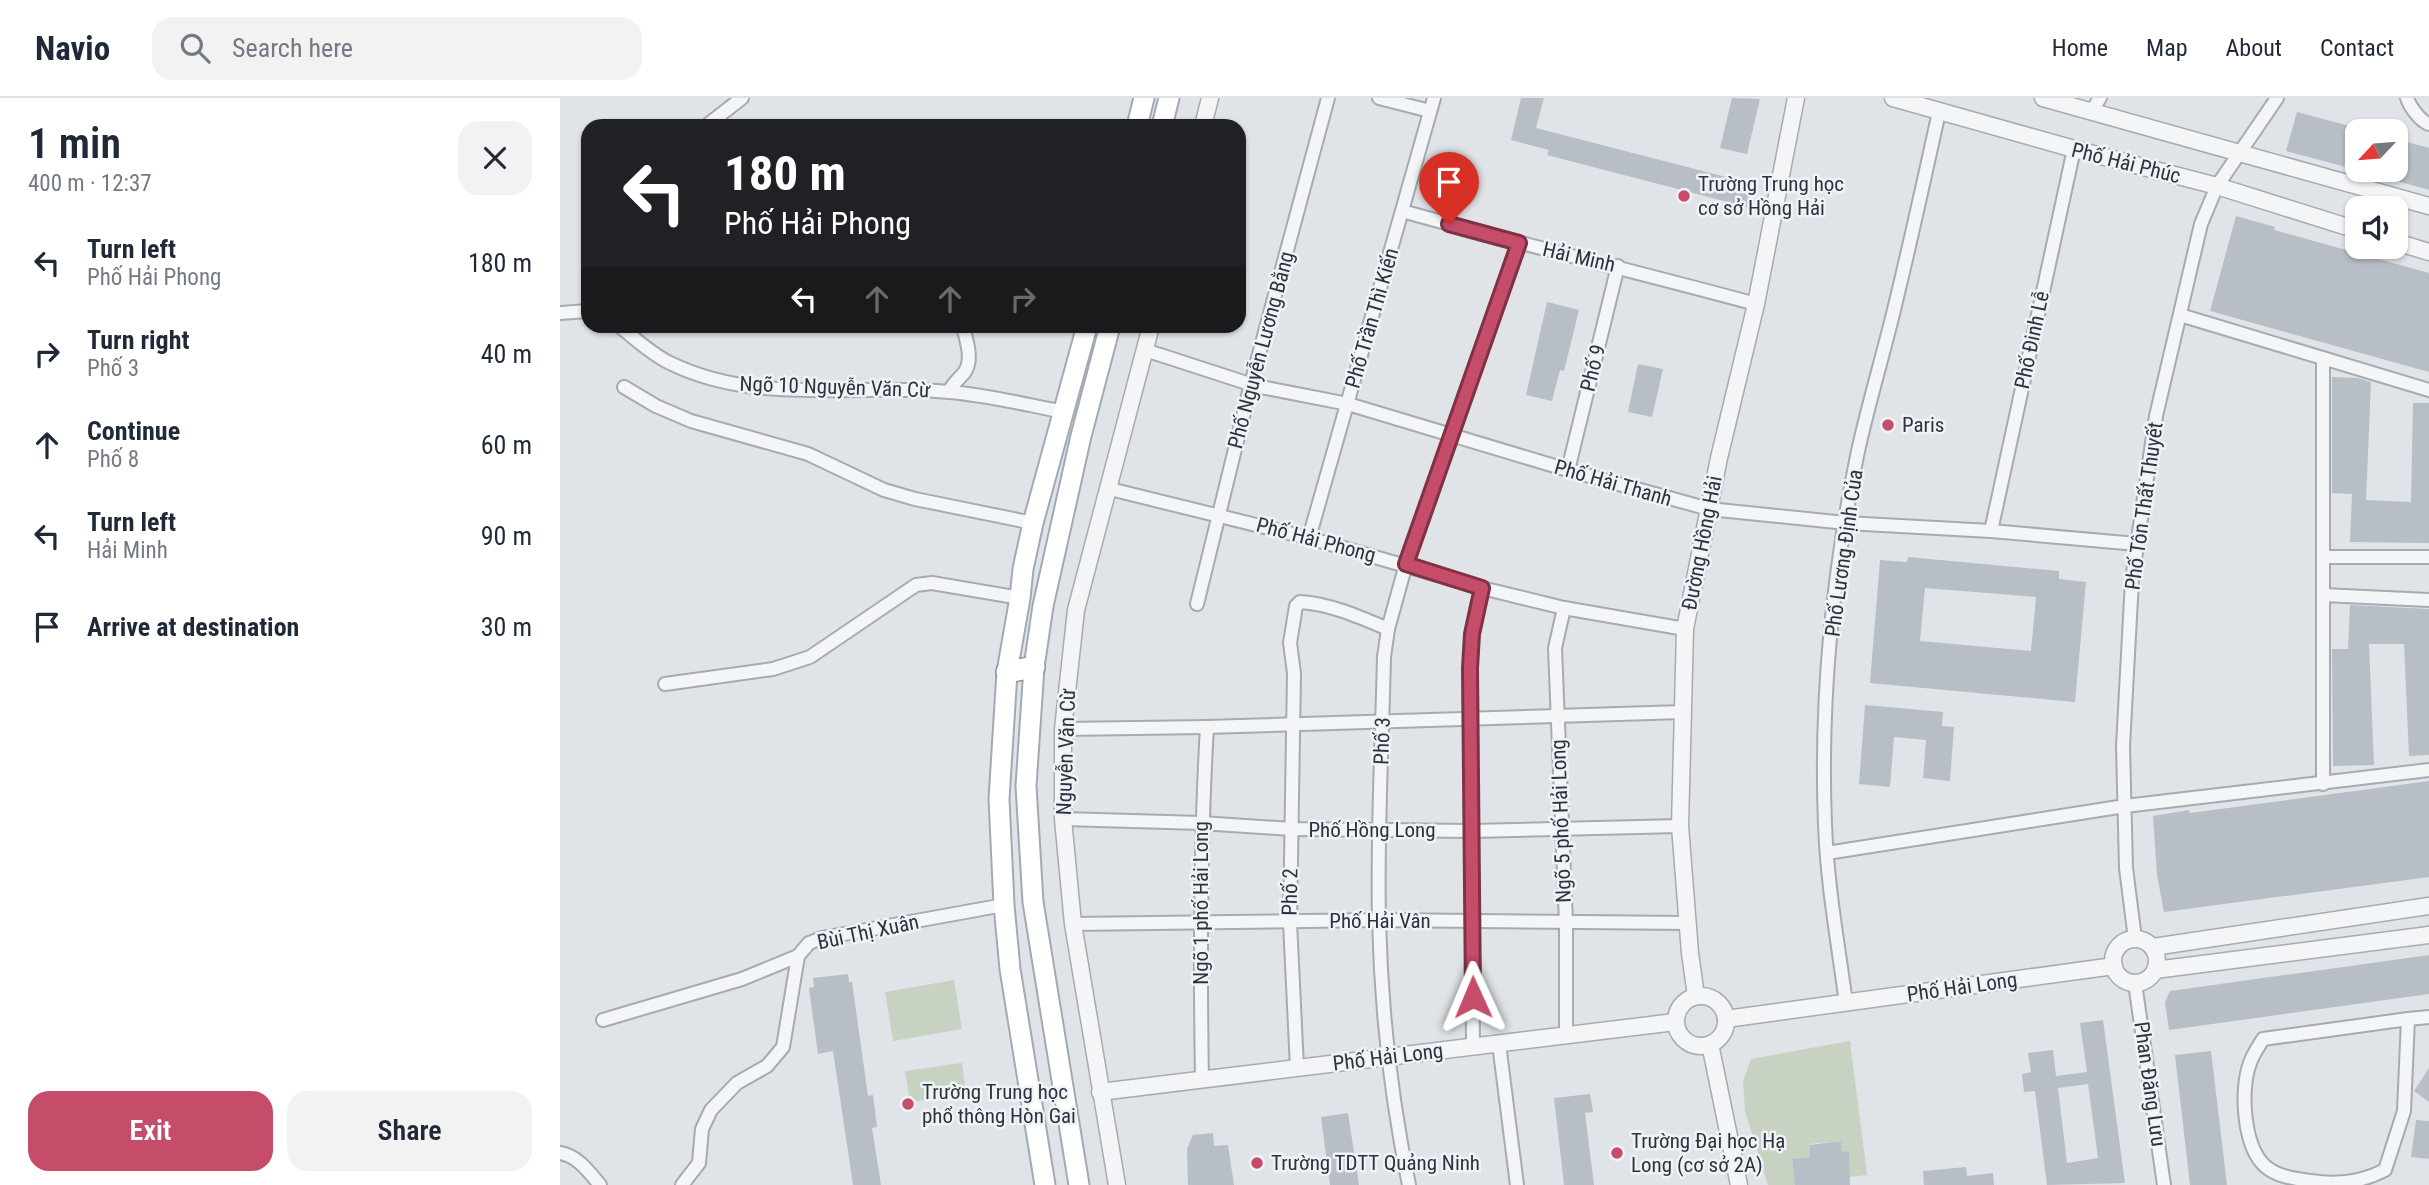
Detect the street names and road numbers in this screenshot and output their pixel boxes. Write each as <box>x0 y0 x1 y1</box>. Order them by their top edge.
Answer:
street label: Phố Hải Phúc <box>2069 138 2183 188</box>
street label: Hải Minh <box>1540 237 1618 277</box>
street label: Phố Trần Thì Kiến <box>1341 245 1403 391</box>
street label: Phố Nguyễn Lương Bằng <box>1223 249 1299 451</box>
street label: Phố Đinh Lễ <box>2010 289 2054 391</box>
street label: Phố 9 <box>1576 342 1610 394</box>
street label: Ngõ 10 Nguyễn Văn Cừ <box>739 372 931 402</box>
street label: Phố Tôn Thất Thuyết <box>2120 420 2168 592</box>
street label: Phố Hải Thanh <box>1552 455 1674 511</box>
street label: Phố Lương Định Của <box>1820 468 1868 638</box>
street label: Đường Hồng Hải <box>1677 474 1727 612</box>
street label: Phố Hải Phong <box>1254 513 1378 567</box>
street label: Nguyễn Văn Cừ <box>1052 688 1080 816</box>
street label: Phố 3 <box>1369 717 1395 765</box>
street label: Ngõ 5 phố Hải Long <box>1546 739 1576 903</box>
street label: Phố Hồng Long <box>1308 818 1436 842</box>
street label: Ngõ 1 phố Hải Long <box>1189 821 1213 985</box>
street label: Phố 2 <box>1278 868 1302 916</box>
street label: Phố Hải Vân <box>1329 909 1431 933</box>
street label: Bùi Thị Xuân <box>815 910 921 954</box>
street label: Phố Hải Long <box>1905 967 2019 1007</box>
street label: Phan Đăng Lưu <box>2129 1020 2171 1148</box>
street label: Phố Hải Long <box>1331 1038 1445 1076</box>

